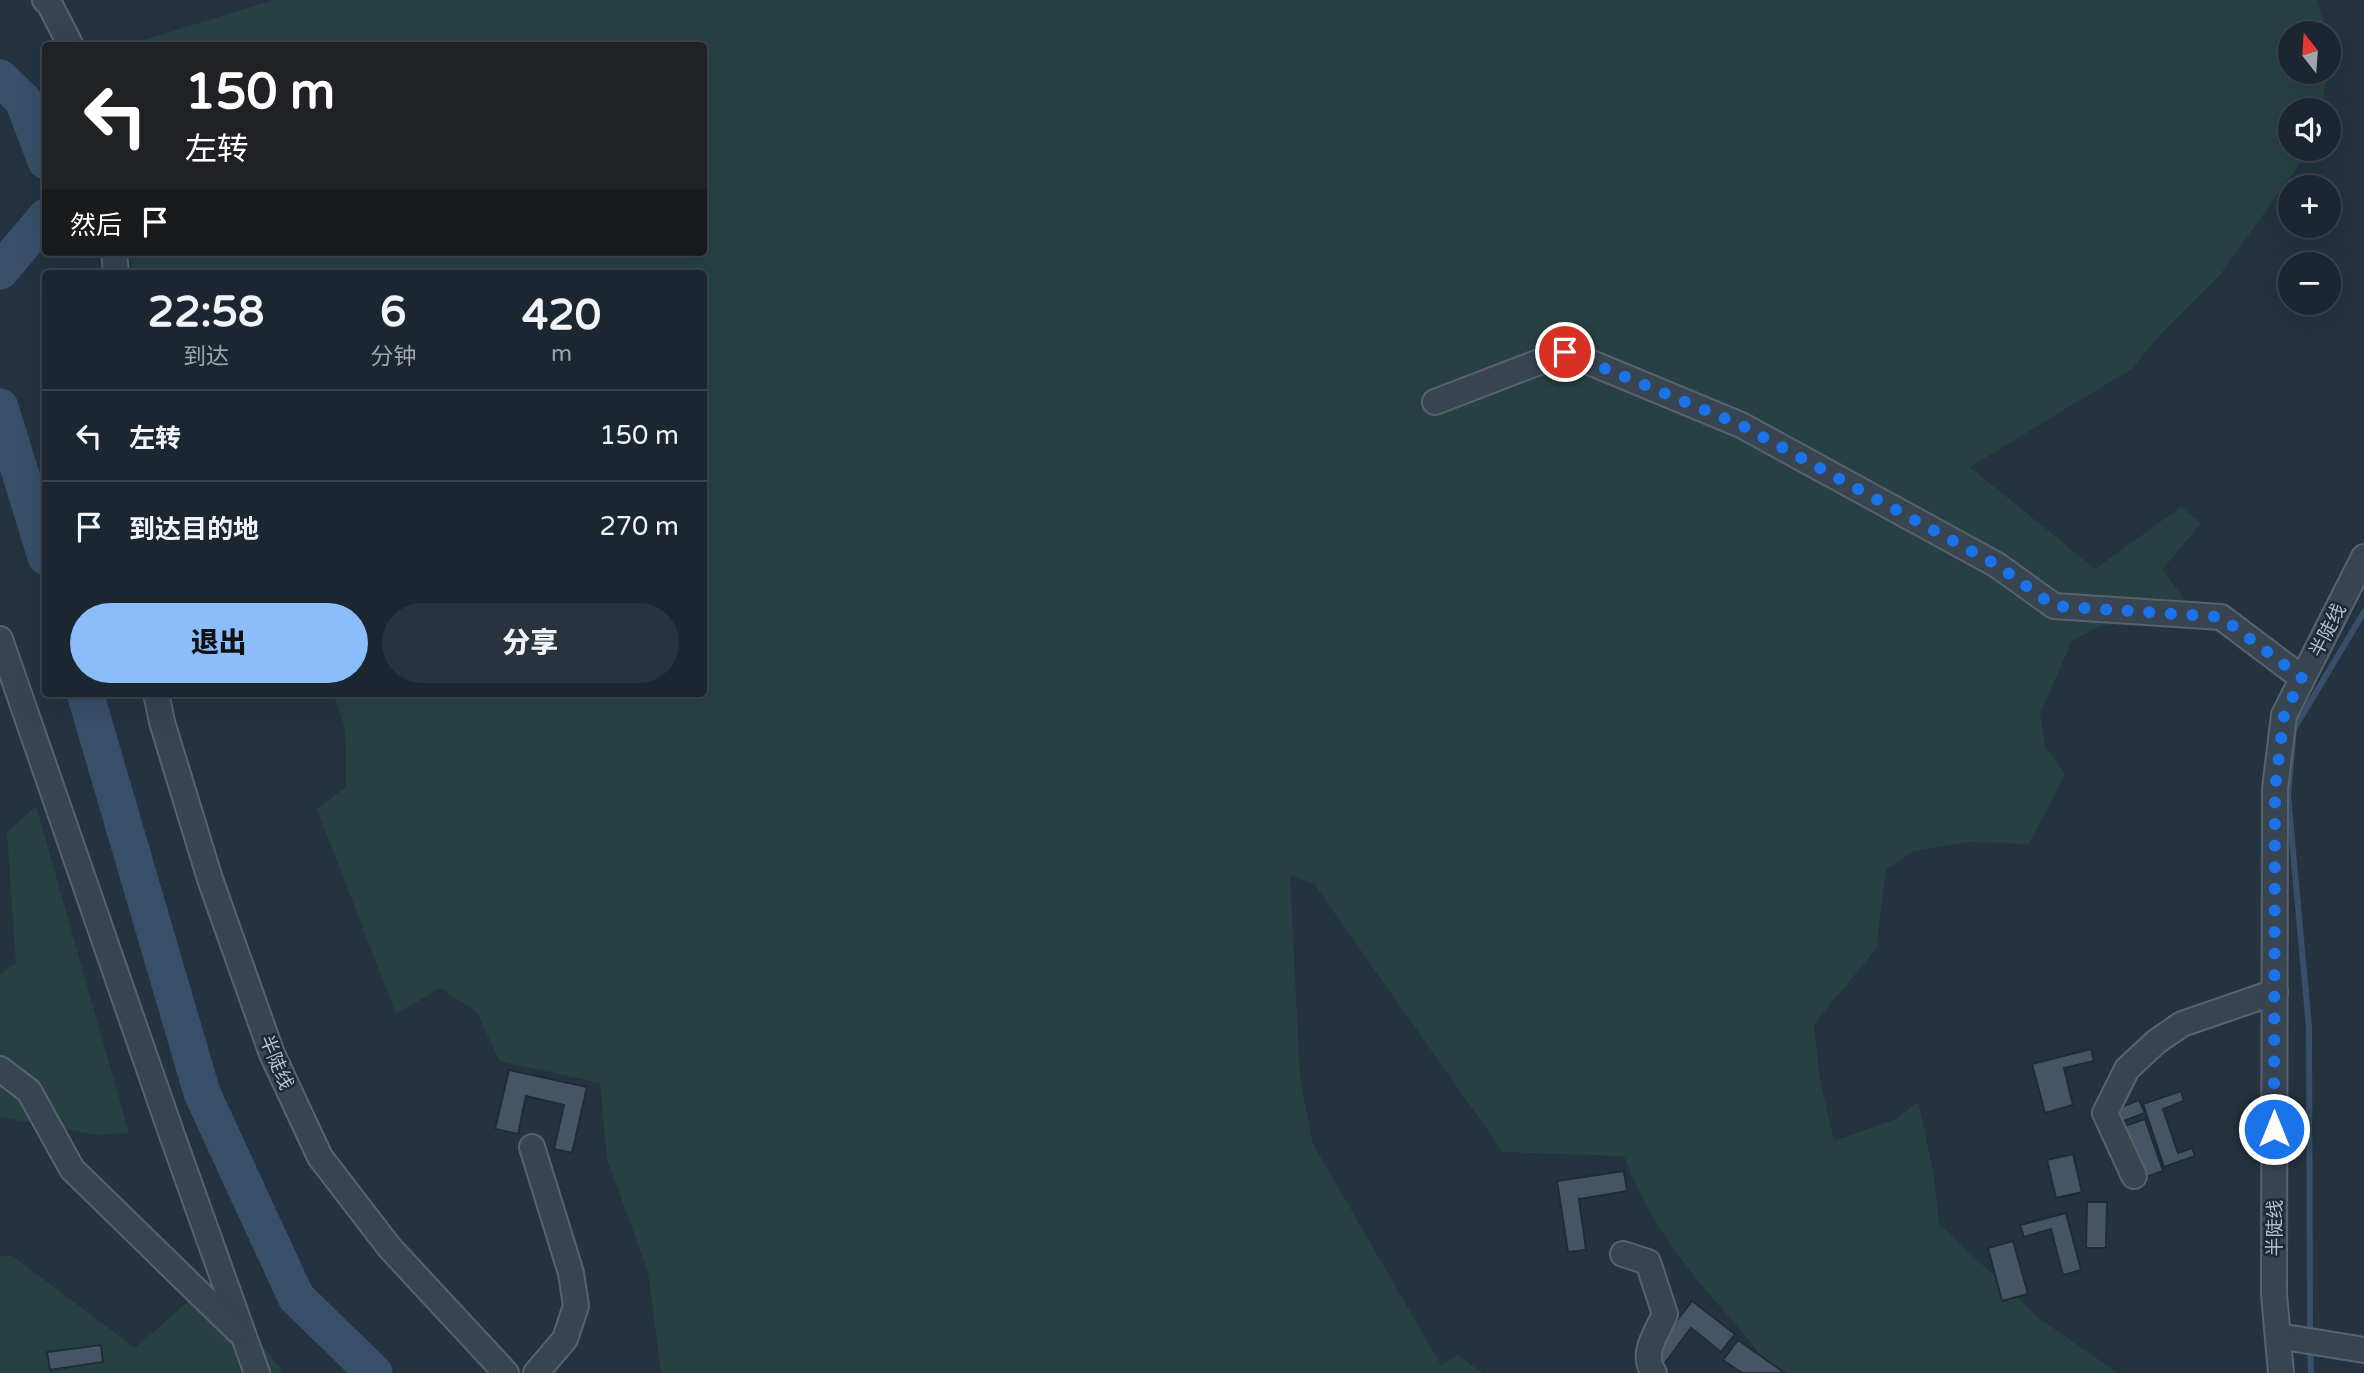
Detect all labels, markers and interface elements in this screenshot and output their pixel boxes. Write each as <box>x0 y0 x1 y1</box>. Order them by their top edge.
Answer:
north arrow <box>2278 21 2342 84</box>
map controls <box>2278 21 2341 315</box>
text: 150 m <box>185 63 335 122</box>
icon: left <box>70 70 161 161</box>
button: sound <box>2278 98 2341 161</box>
text: 左转 <box>185 131 249 169</box>
button: + <box>2278 175 2341 238</box>
icon: arrive <box>136 203 174 241</box>
text: 然后 <box>70 210 122 241</box>
button: − <box>2278 252 2341 315</box>
text: 22:58 <box>148 287 264 338</box>
text: 6 <box>380 287 406 338</box>
text: 420 <box>522 290 601 341</box>
pin <box>1535 322 1595 382</box>
icon: arrive <box>1546 333 1584 371</box>
text: m <box>551 340 572 368</box>
text: 到达 <box>183 343 229 371</box>
text: 分钟 <box>370 343 416 371</box>
icon: left <box>70 417 108 455</box>
text: 150 m <box>599 420 679 451</box>
text: 左转 <box>129 423 181 454</box>
icon: arrive <box>70 508 108 546</box>
text: 270 m <box>599 511 679 542</box>
text: 到达目的地 <box>129 514 259 545</box>
street label: 半陡线 <box>2305 600 2351 661</box>
button: 退出 <box>70 603 368 683</box>
button: 分享 <box>382 603 679 683</box>
street label: 半陡线 <box>255 1032 297 1093</box>
position arrow <box>2237 1092 2311 1166</box>
street label: 半陡线 <box>2264 1199 2286 1257</box>

